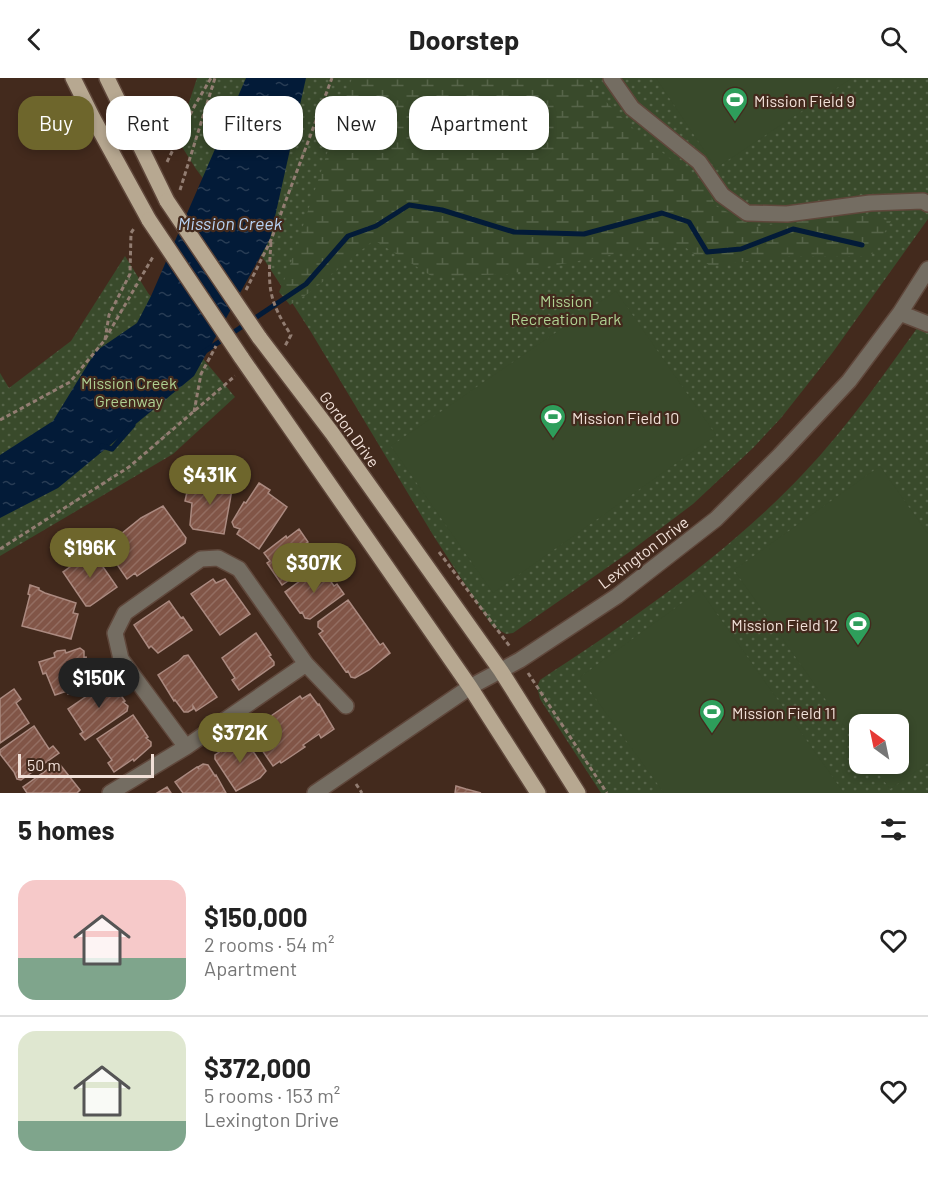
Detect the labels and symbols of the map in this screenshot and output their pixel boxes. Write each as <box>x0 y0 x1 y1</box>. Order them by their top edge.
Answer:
sports icon: Mission Field 9 <box>720 85 750 123</box>
place label: Mission Field 9 <box>754 91 855 110</box>
water label: Mission Creek <box>178 212 283 234</box>
park label: Mission Recreation Park <box>511 291 621 328</box>
park label: Mission Creek Greenway <box>81 373 177 410</box>
street label: Gordon Drive <box>316 387 384 471</box>
sports icon: Mission Field 10 <box>538 402 568 440</box>
place label: Mission Field 10 <box>572 408 679 427</box>
pin: $431K <box>168 455 252 506</box>
street label: Lexington Drive <box>594 512 692 592</box>
pin: $196K <box>48 528 132 579</box>
pin: $307K <box>272 543 356 594</box>
sports icon: Mission Field 12 <box>843 609 873 647</box>
place label: Mission Field 12 <box>731 615 838 634</box>
pin: $150K <box>57 658 141 709</box>
sports icon: Mission Field 11 <box>697 697 727 735</box>
place label: Mission Field 11 <box>732 703 836 722</box>
pin: $372K <box>198 713 282 764</box>
north arrow <box>849 714 909 774</box>
scale bar <box>18 751 154 778</box>

